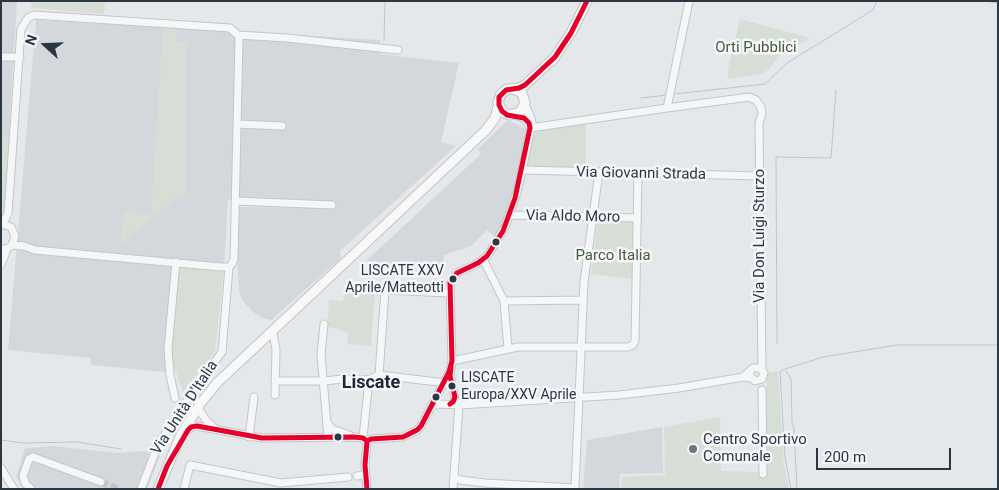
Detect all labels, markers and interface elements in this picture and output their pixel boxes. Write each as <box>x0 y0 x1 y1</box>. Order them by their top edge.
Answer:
north arrow <box>20 20 70 70</box>
text: N <box>22 32 40 47</box>
park label: Orti Pubblici <box>715 39 797 57</box>
street label: Via Giovanni Strada <box>576 164 706 184</box>
street label: Via Don Luigi Sturzo <box>751 169 769 303</box>
street label: Via Aldo Moro <box>526 207 620 227</box>
unlabelled marker <box>491 237 501 247</box>
park label: Parco Italia <box>575 247 651 265</box>
place label: LISCATE XXV Aprile/Matteotti <box>345 263 444 296</box>
marker: LISCATE XXV Aprile/Matteotti <box>448 274 458 284</box>
street label: Via Unità D'Italia <box>148 358 222 458</box>
place label: LISCATE Europa/XXV Aprile <box>461 370 576 402</box>
district label: Liscate <box>342 372 400 394</box>
marker: LISCATE Europa/XXV Aprile <box>447 381 457 391</box>
unlabelled marker <box>431 392 441 402</box>
place label: Centro Sportivo Comunale <box>703 431 807 466</box>
unlabelled marker <box>333 432 343 442</box>
scale bar <box>819 438 954 470</box>
marker: Centro Sportivo Comunale <box>687 443 699 455</box>
text: 200 m <box>824 448 866 466</box>

